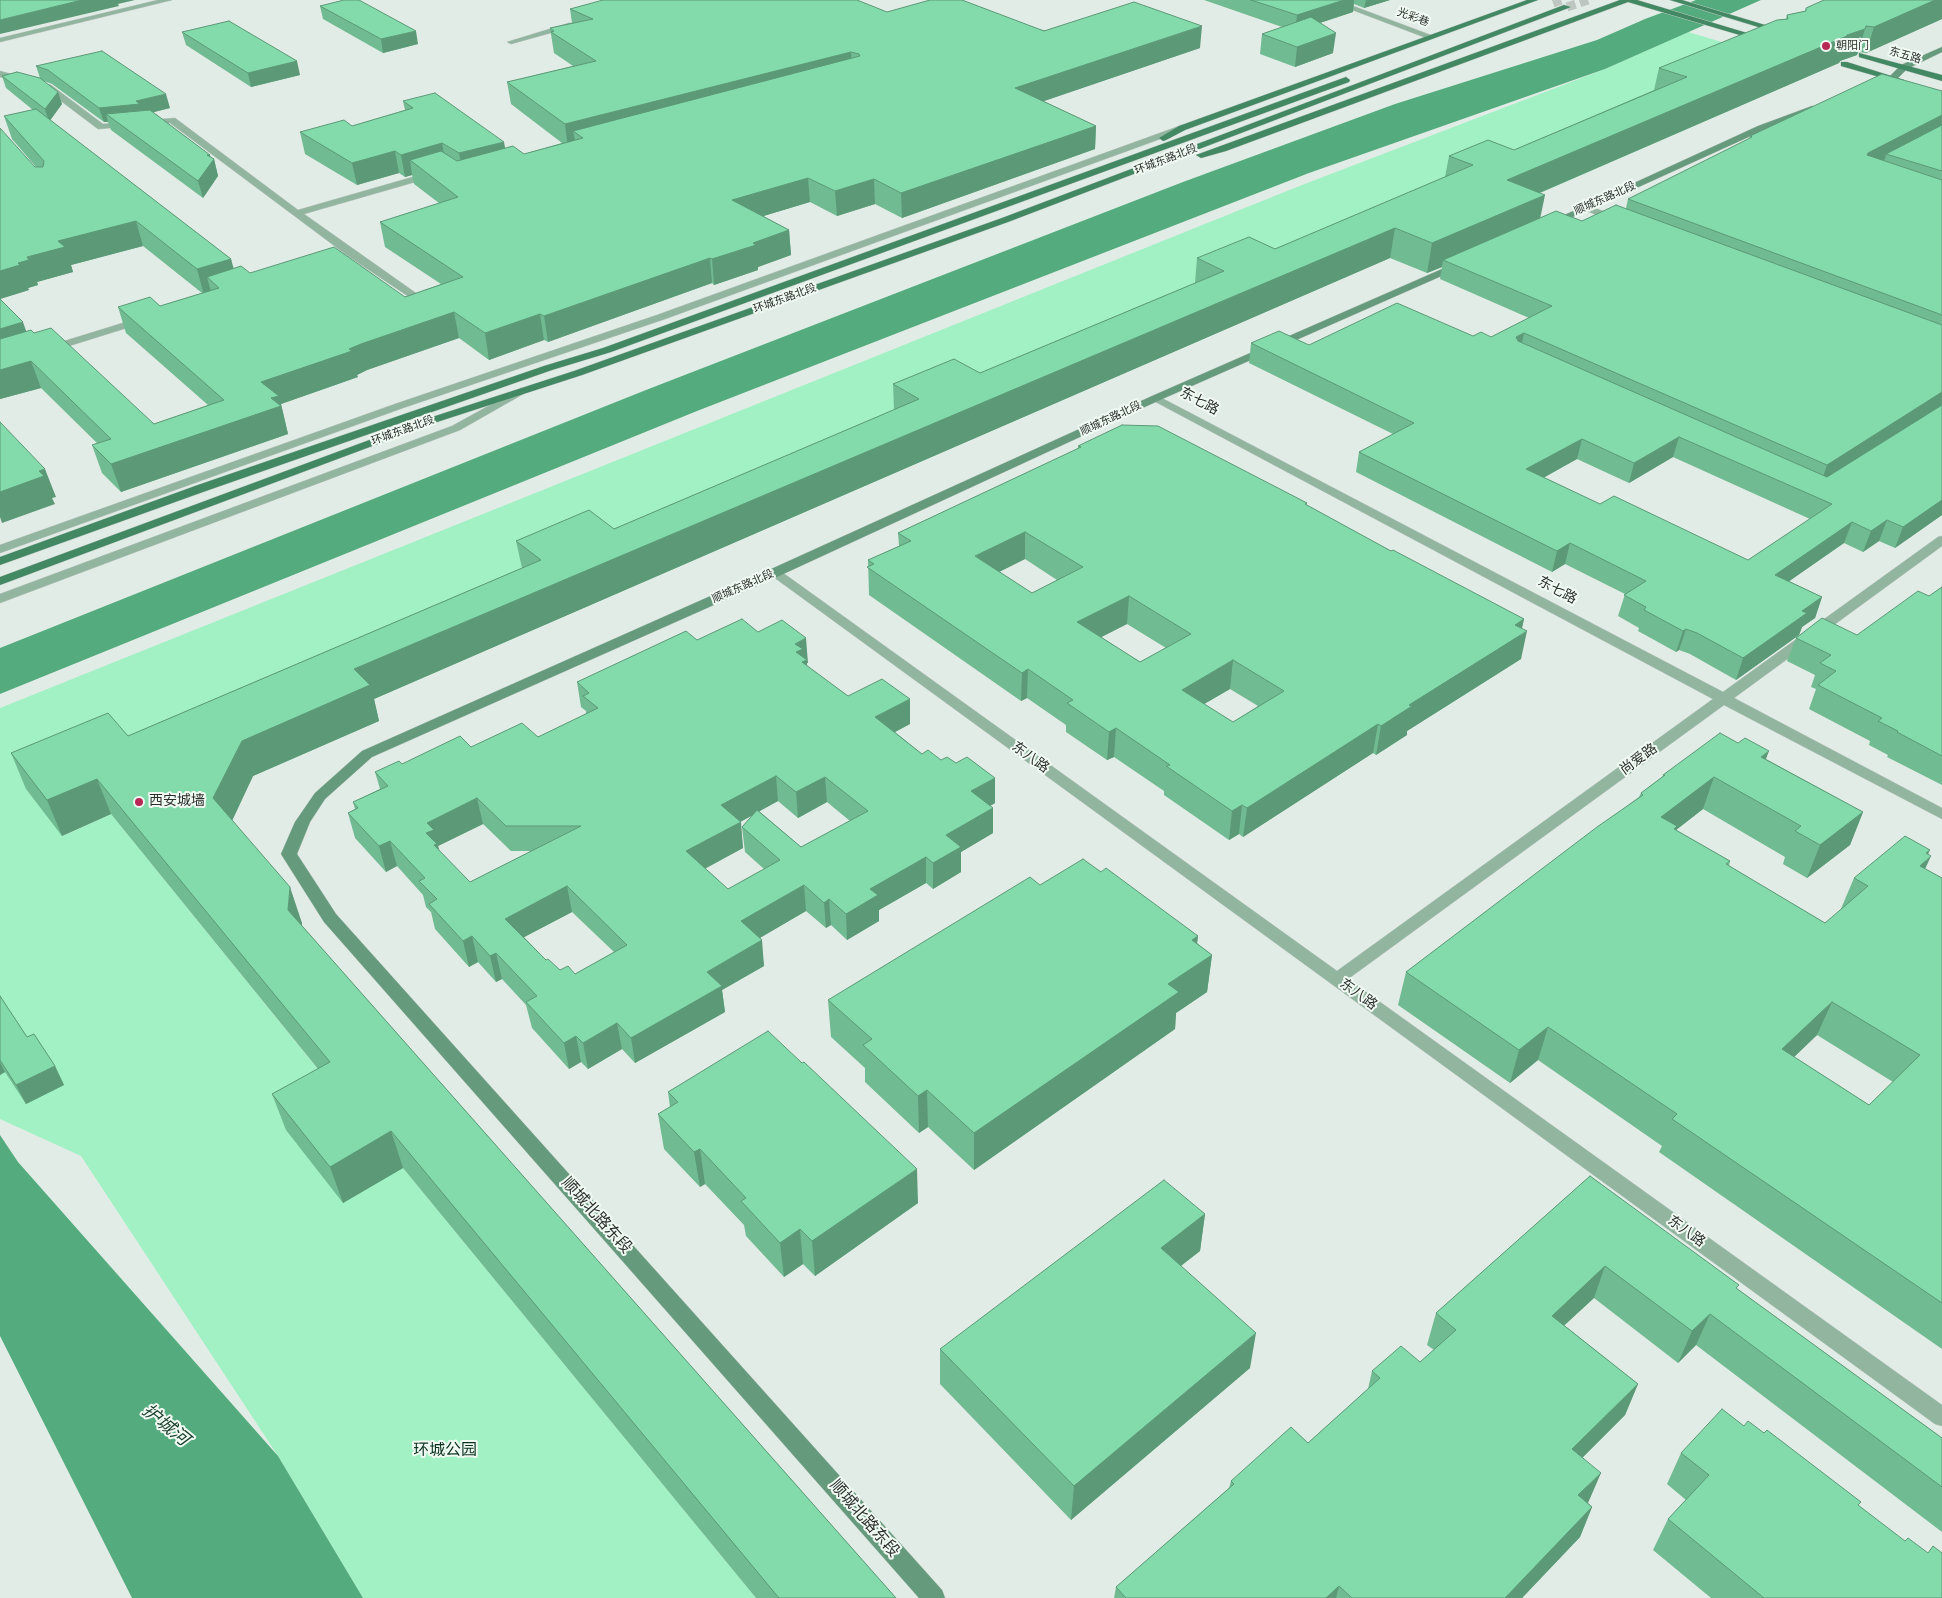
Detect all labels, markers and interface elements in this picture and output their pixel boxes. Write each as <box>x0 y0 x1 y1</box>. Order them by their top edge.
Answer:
street label: 光彩巷 <box>1395 6 1431 30</box>
place label: 朝阳门 <box>1836 39 1869 53</box>
marker: 朝阳门 <box>1820 40 1832 52</box>
street label: 东五路 <box>1887 45 1923 67</box>
street label: 环城东路北段 <box>1133 142 1199 178</box>
street label: 顺城东路北段 <box>1572 180 1638 218</box>
street label: 环城东路北段 <box>752 282 818 316</box>
street label: 东七路 <box>1177 385 1221 419</box>
street label: 顺城东路北段 <box>1078 399 1144 439</box>
street label: 环城东路北段 <box>370 414 436 448</box>
street label: 顺城东路北段 <box>710 568 776 606</box>
street label: 东七路 <box>1535 574 1579 608</box>
street label: 东八路 <box>1008 739 1052 777</box>
street label: 尚爱路 <box>1617 741 1661 779</box>
place label: 西安城墙 <box>149 794 205 810</box>
marker: 西安城墙 <box>133 796 145 808</box>
street label: 东八路 <box>1336 976 1380 1014</box>
street label: 顺城北路东段 <box>557 1174 635 1258</box>
street label: 东八路 <box>1664 1213 1708 1251</box>
water label: 护城河 <box>137 1401 193 1451</box>
park label: 环城公园 <box>413 1441 477 1461</box>
street label: 顺城北路东段 <box>825 1476 903 1562</box>

